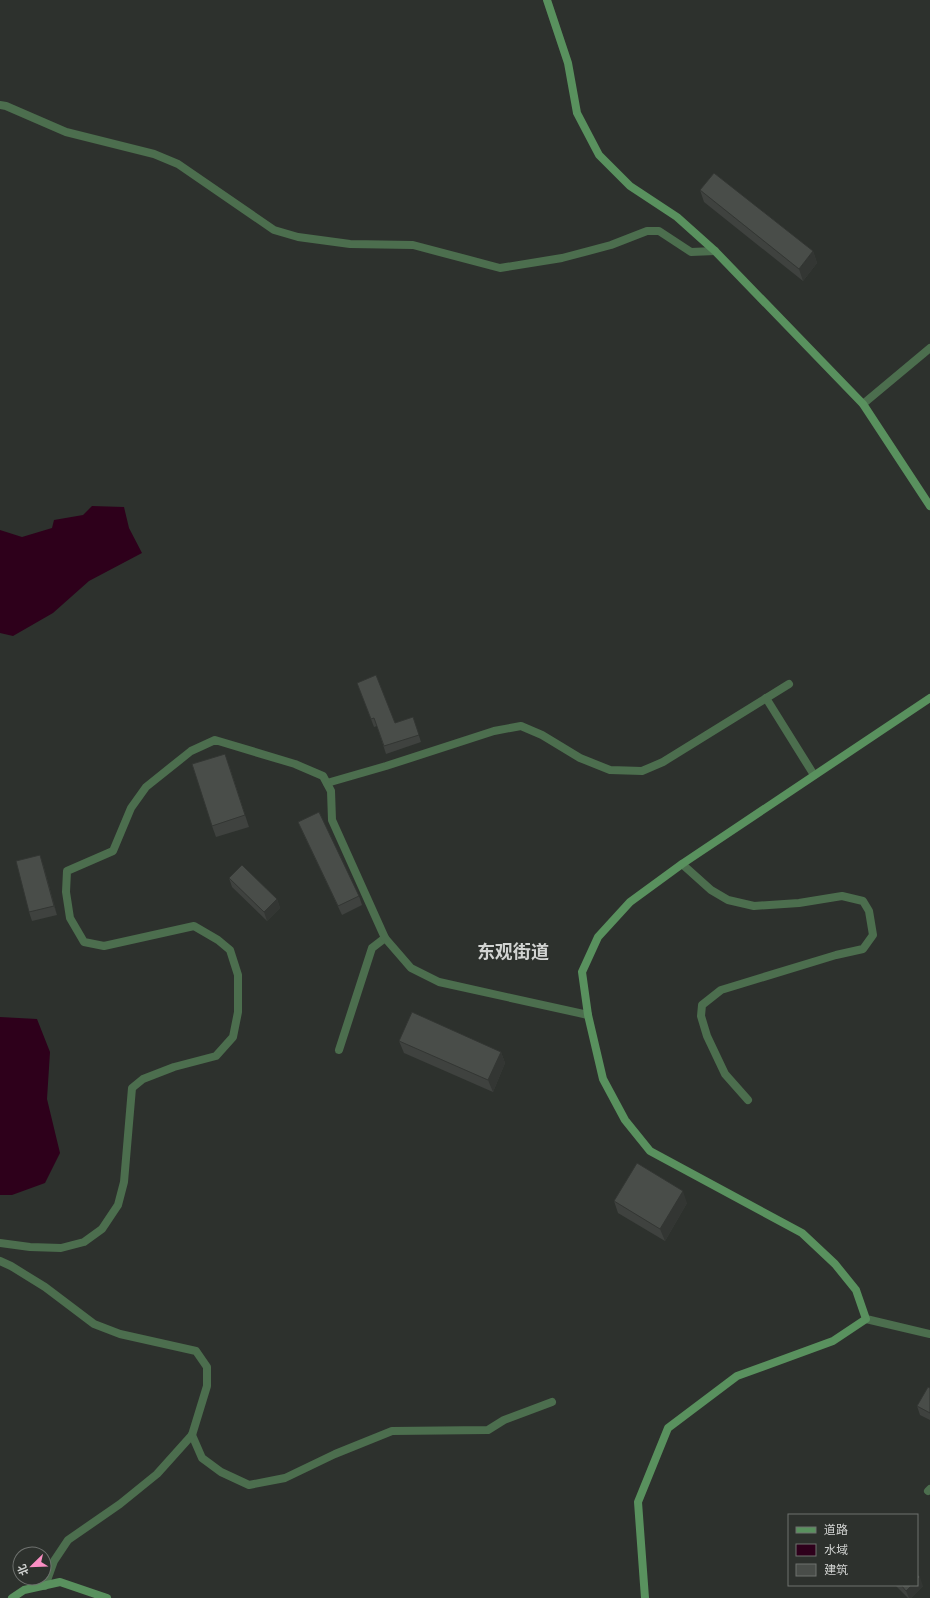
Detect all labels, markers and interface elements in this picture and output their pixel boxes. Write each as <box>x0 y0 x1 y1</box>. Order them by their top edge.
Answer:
district label: 东观街道 <box>477 939 549 964</box>
legend <box>788 1514 918 1586</box>
text: 道路 <box>824 1521 848 1538</box>
text: 水域 <box>824 1541 848 1558</box>
north arrow <box>12 1546 52 1586</box>
text: 建筑 <box>824 1561 848 1578</box>
text: 北 <box>13 1562 32 1578</box>

